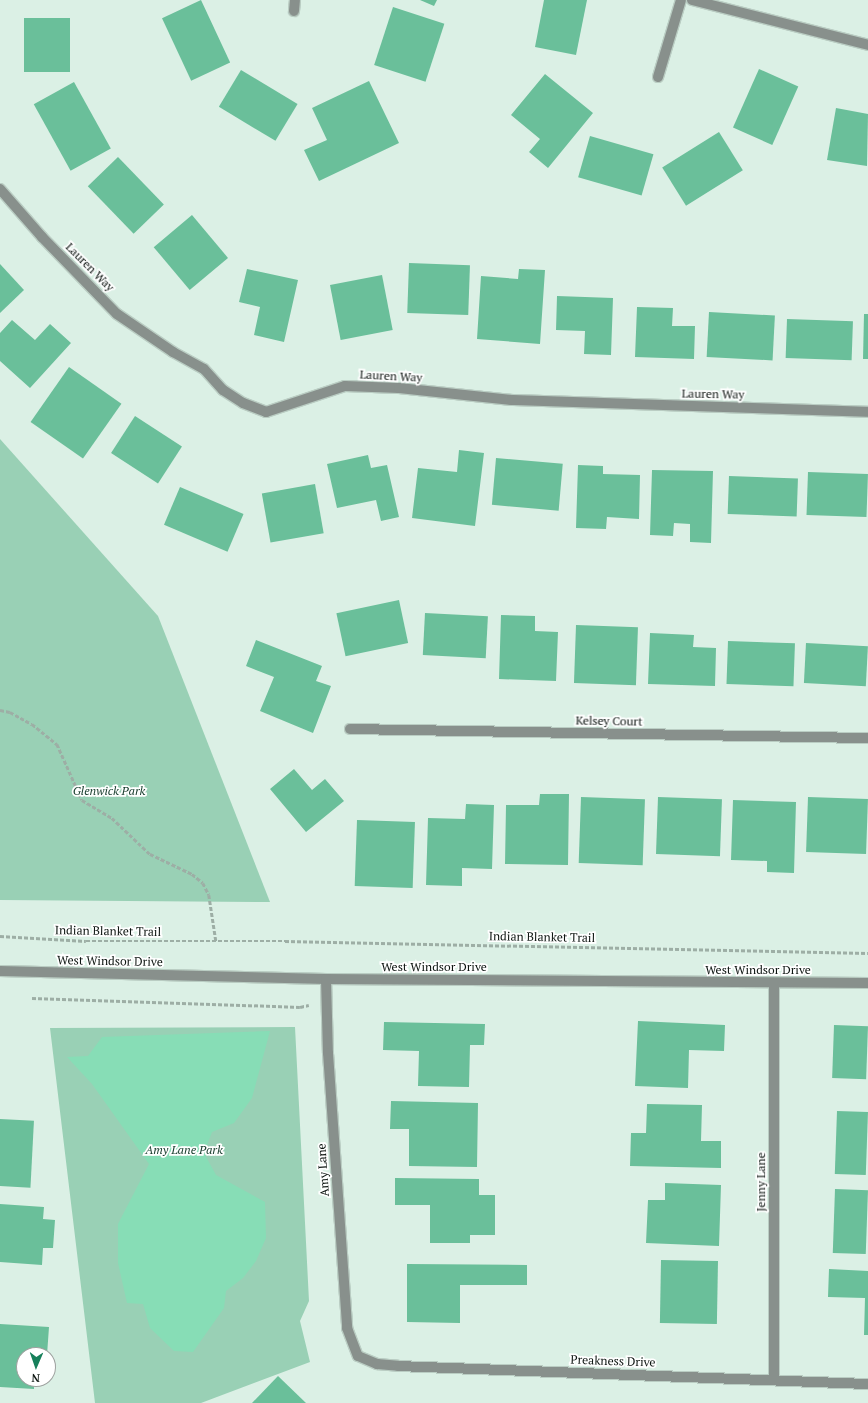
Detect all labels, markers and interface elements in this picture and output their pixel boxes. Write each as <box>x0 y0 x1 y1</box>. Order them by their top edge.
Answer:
street label: Lauren Way <box>63 240 117 294</box>
street label: Lauren Way <box>359 367 423 385</box>
street label: Lauren Way <box>681 386 745 402</box>
street label: Kelsey Court <box>575 713 643 729</box>
park label: Glenwick Park <box>73 784 145 798</box>
street label: Indian Blanket Trail <box>55 923 161 939</box>
street label: Indian Blanket Trail <box>489 929 595 945</box>
street label: West Windsor Drive <box>57 953 163 969</box>
street label: West Windsor Drive <box>381 960 487 974</box>
street label: West Windsor Drive <box>705 963 811 977</box>
park label: Amy Lane Park <box>145 1143 223 1157</box>
street label: Amy Lane <box>314 1143 332 1197</box>
street label: Jenny Lane <box>754 1152 768 1212</box>
north arrow <box>16 1347 56 1387</box>
street label: Preakness Drive <box>570 1352 656 1370</box>
text: N <box>31 1371 40 1385</box>

